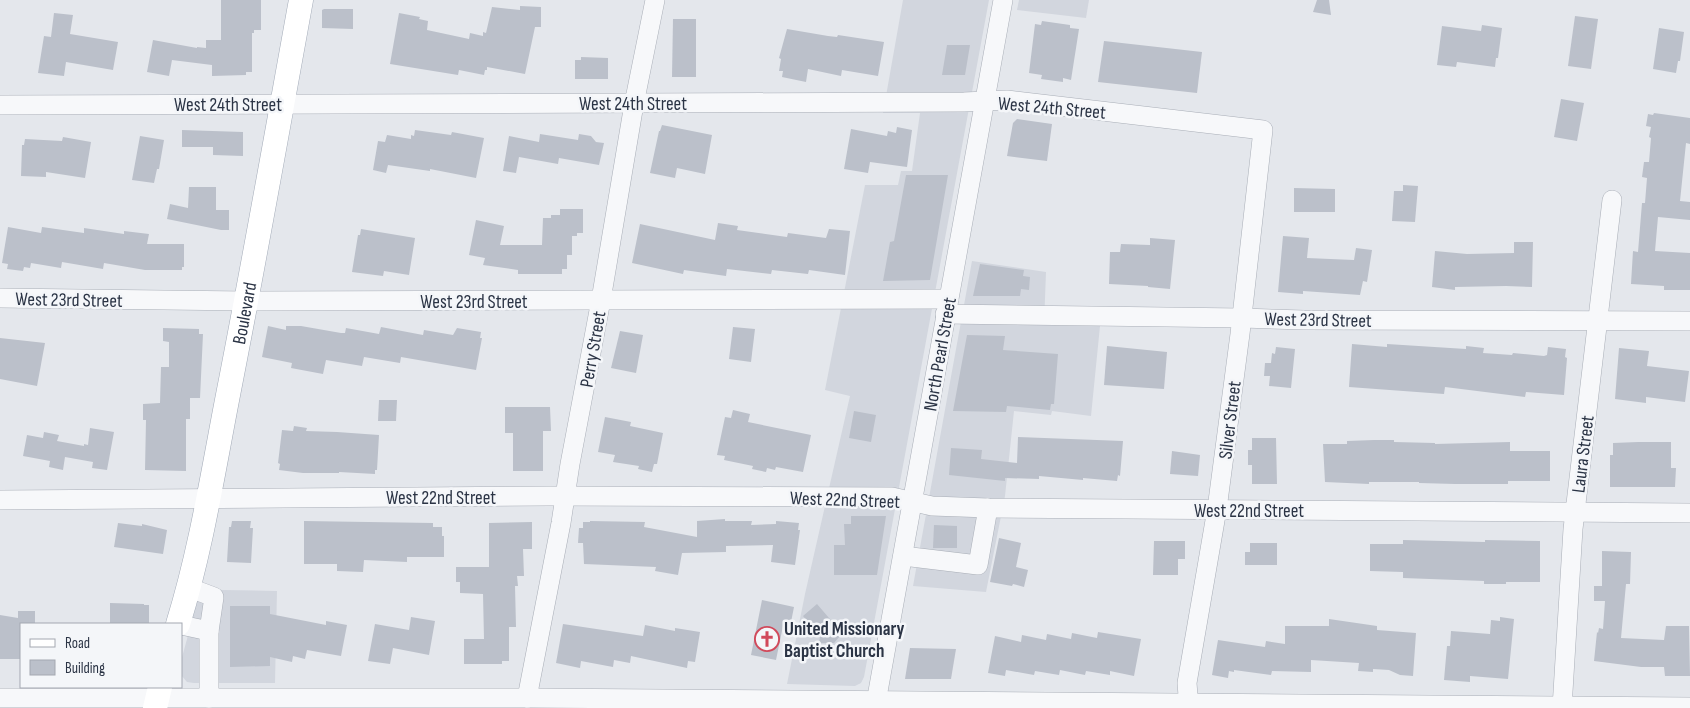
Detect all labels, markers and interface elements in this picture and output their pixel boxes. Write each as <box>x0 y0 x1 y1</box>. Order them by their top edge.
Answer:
street label: West 24th Street <box>997 92 1107 125</box>
street label: West 24th Street <box>579 93 687 116</box>
street label: West 24th Street <box>174 94 282 117</box>
street label: Boulevard <box>228 280 262 346</box>
street label: West 23rd Street <box>15 288 123 313</box>
street label: West 23rd Street <box>420 291 528 314</box>
street label: North Pearl Street <box>919 295 962 413</box>
street label: West 23rd Street <box>1264 308 1372 333</box>
street label: Perry Street <box>575 309 612 389</box>
street label: Silver Street <box>1214 380 1247 461</box>
street label: Laura Street <box>1567 414 1600 494</box>
street label: West 22nd Street <box>386 487 496 510</box>
street label: West 22nd Street <box>790 487 901 514</box>
street label: West 22nd Street <box>1194 500 1304 523</box>
place label: United Missionary Baptist Church <box>784 618 904 663</box>
legend <box>20 623 182 688</box>
church icon: United Missionary Baptist Church <box>754 626 780 652</box>
text: Road <box>65 634 90 653</box>
text: Building <box>65 659 105 678</box>

